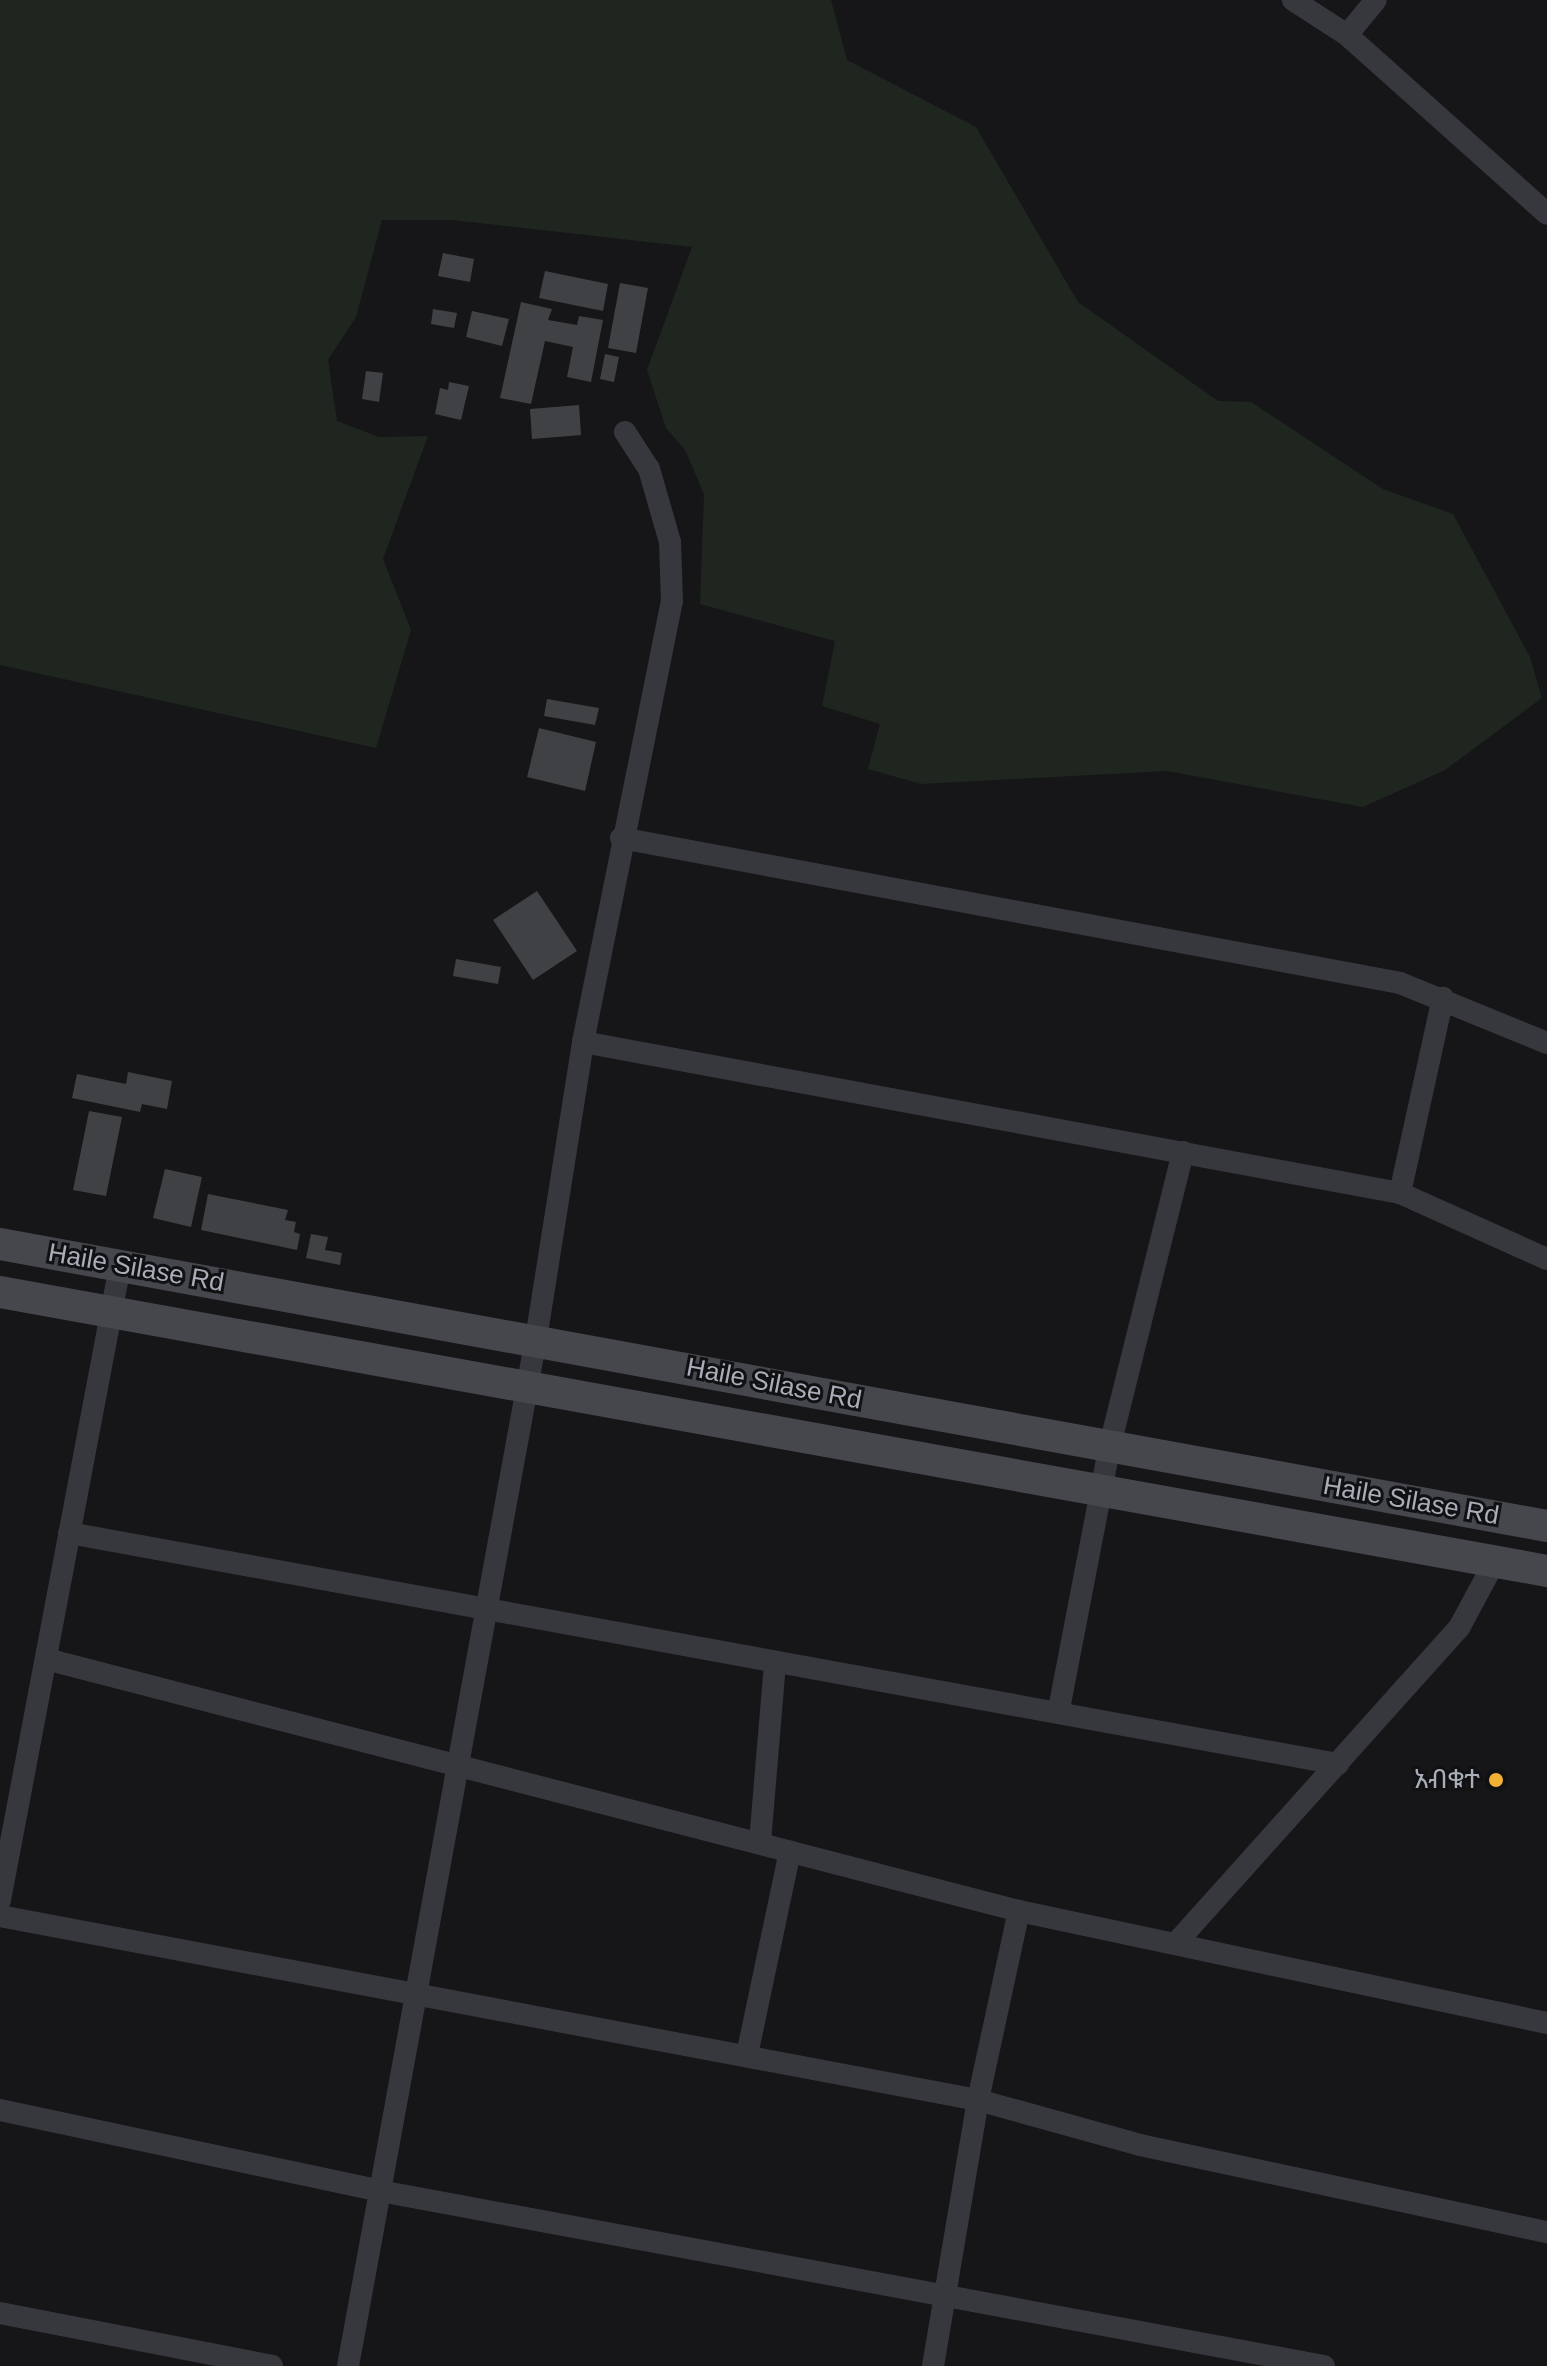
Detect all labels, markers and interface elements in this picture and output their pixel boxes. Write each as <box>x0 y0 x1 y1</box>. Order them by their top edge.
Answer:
street label: Haile Silase Rd <box>46 1237 226 1299</box>
street label: Haile Silase Rd <box>684 1352 864 1416</box>
street label: Haile Silase Rd <box>1321 1470 1501 1532</box>
place label: አብቁተ <box>1414 1764 1480 1796</box>
marker: አብቁተ <box>1487 1771 1505 1789</box>

